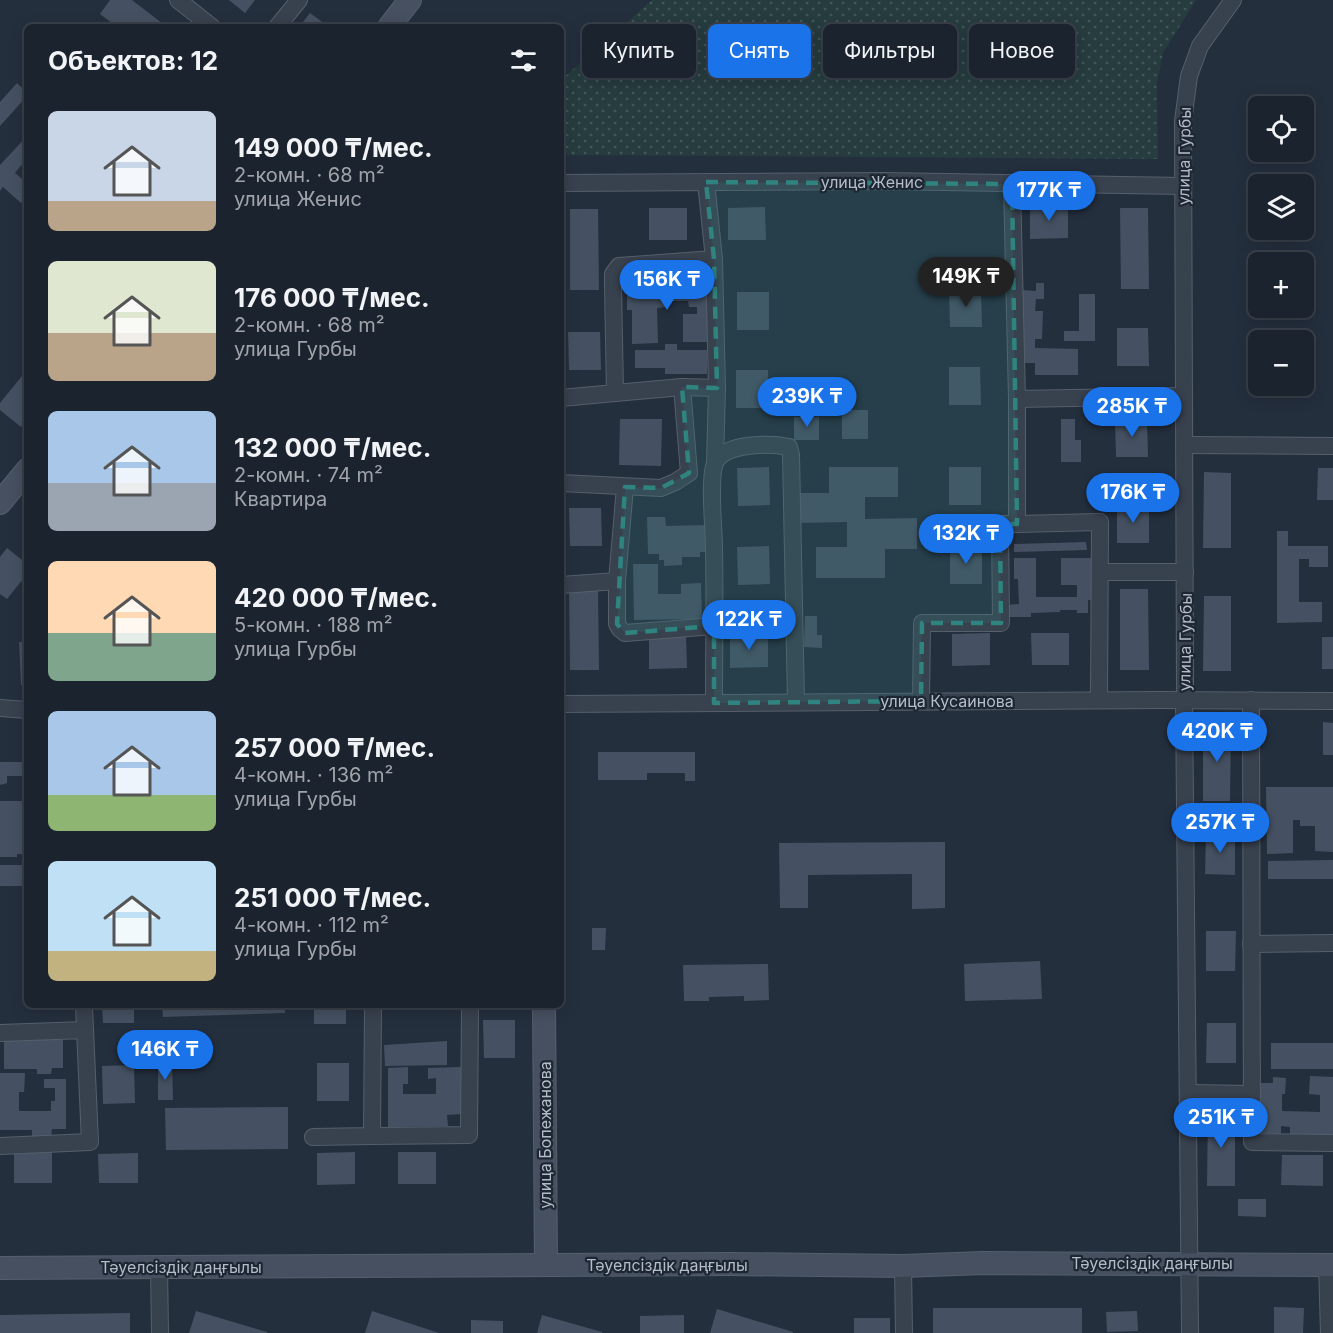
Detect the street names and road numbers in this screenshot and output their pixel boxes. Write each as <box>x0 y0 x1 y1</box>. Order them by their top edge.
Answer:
street label: улица Гурбы <box>1173 107 1195 205</box>
street label: улица Женис <box>821 172 923 192</box>
street label: улица Гурбы <box>1174 593 1196 691</box>
street label: улица Кусаинова <box>880 691 1014 711</box>
street label: улица Бопежанова <box>535 1061 555 1209</box>
street label: Тәуелсіздік даңғылы <box>1071 1253 1233 1273</box>
street label: Тәуелсіздік даңғылы <box>586 1255 748 1275</box>
street label: Тәуелсіздік даңғылы <box>100 1257 262 1277</box>

